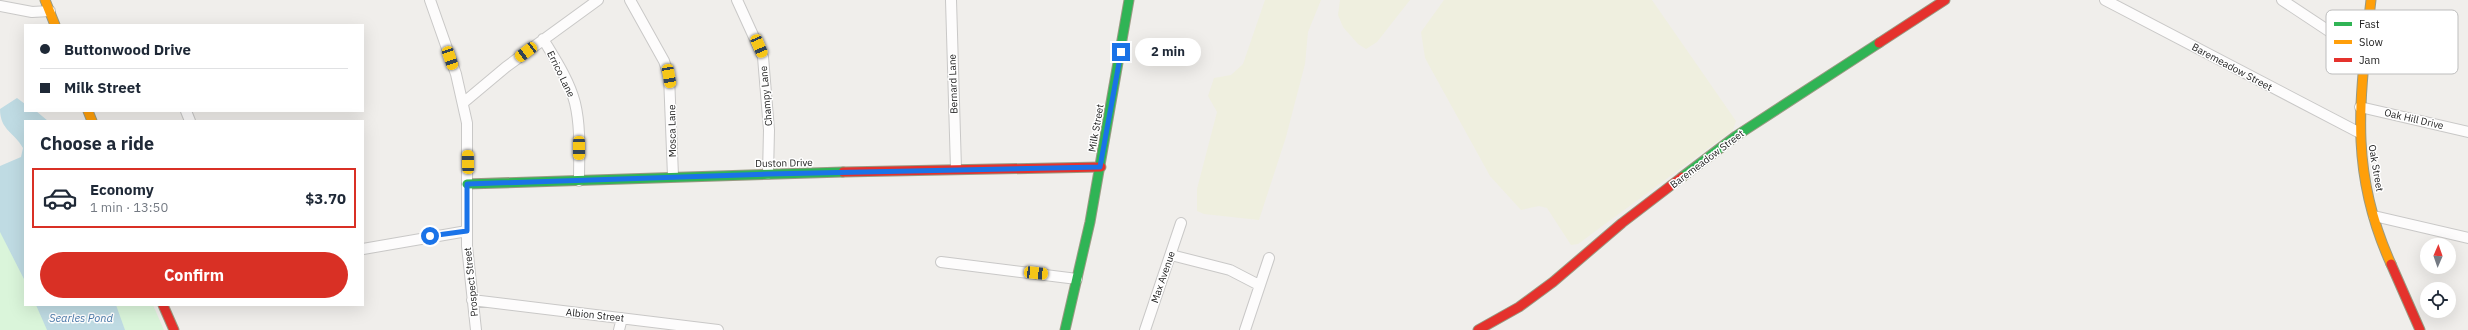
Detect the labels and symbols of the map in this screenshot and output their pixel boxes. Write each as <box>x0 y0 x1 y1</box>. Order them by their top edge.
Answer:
legend <box>2326 10 2458 74</box>
text: Fast <box>2359 17 2380 31</box>
car <box>749 33 769 59</box>
text: Slow <box>2359 35 2383 49</box>
callout: 2 min <box>1135 38 1201 66</box>
car <box>513 40 539 64</box>
street label: Baremeadow Street <box>2189 40 2275 94</box>
route end <box>1112 43 1130 61</box>
car <box>440 45 460 71</box>
street label: Errico Lane <box>544 49 578 100</box>
street label: Bernard Lane <box>945 53 961 114</box>
text: Jam <box>2359 53 2380 67</box>
car <box>661 63 677 89</box>
street label: Champy Lane <box>757 65 775 127</box>
street label: Milk Street <box>1085 103 1107 153</box>
street label: Mosca Lane <box>665 104 679 158</box>
street label: Oak Hill Drive <box>2383 106 2445 132</box>
street label: Baremeadow Street <box>1667 127 1747 191</box>
car <box>573 136 585 160</box>
street label: Oak Street <box>2365 143 2387 193</box>
car <box>462 150 474 174</box>
street label: Duston Drive <box>755 156 813 170</box>
route start <box>421 227 439 245</box>
north arrow <box>2420 238 2456 274</box>
street label: Prospect Street <box>461 246 481 317</box>
street label: Max Avenue <box>1148 249 1178 305</box>
car <box>1023 266 1049 280</box>
street label: Albion Street <box>565 305 625 325</box>
water label: Searles Pond <box>49 311 113 325</box>

